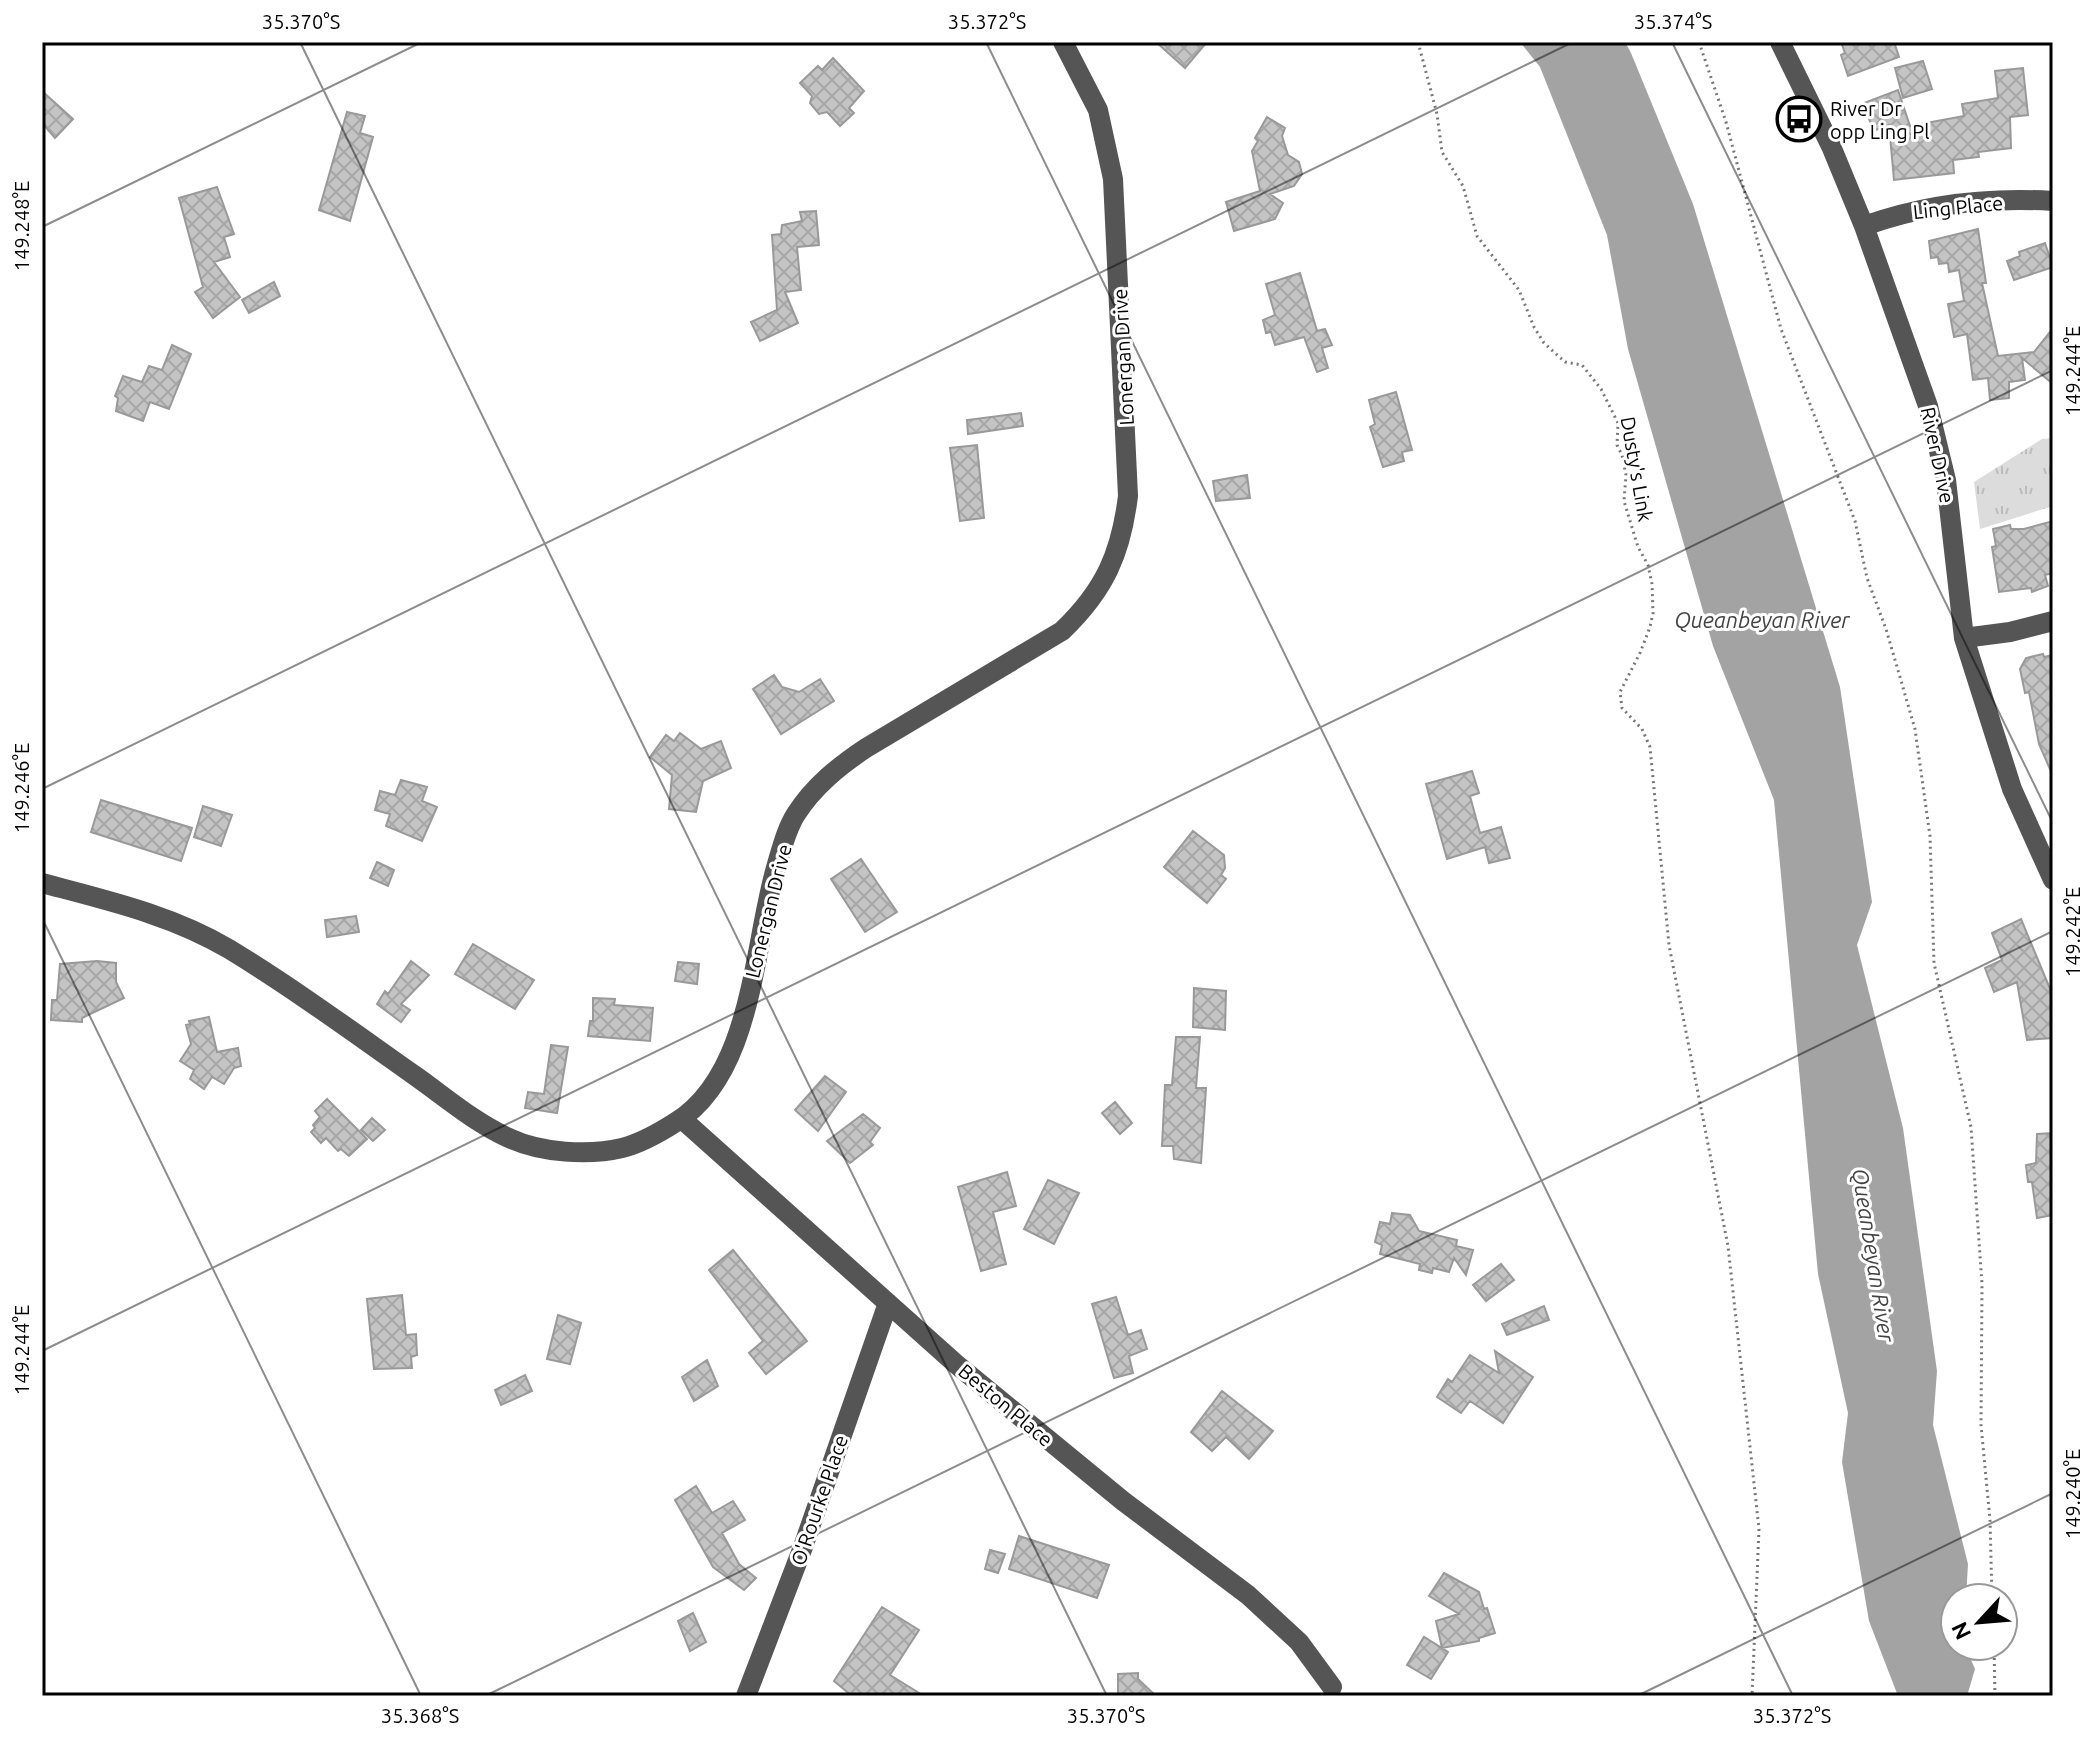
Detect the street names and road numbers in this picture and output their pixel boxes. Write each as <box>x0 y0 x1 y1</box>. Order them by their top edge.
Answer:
street label: Ling Place <box>1912 191 2004 223</box>
street label: Lonergan Drive <box>1108 288 1138 426</box>
street label: River Drive <box>1917 405 1959 505</box>
street label: Dusty's Link <box>1616 415 1658 523</box>
street label: Lonergan Drive <box>740 842 796 980</box>
street label: Beston Place <box>954 1359 1058 1451</box>
street label: O'Rourke Place <box>786 1432 852 1568</box>

